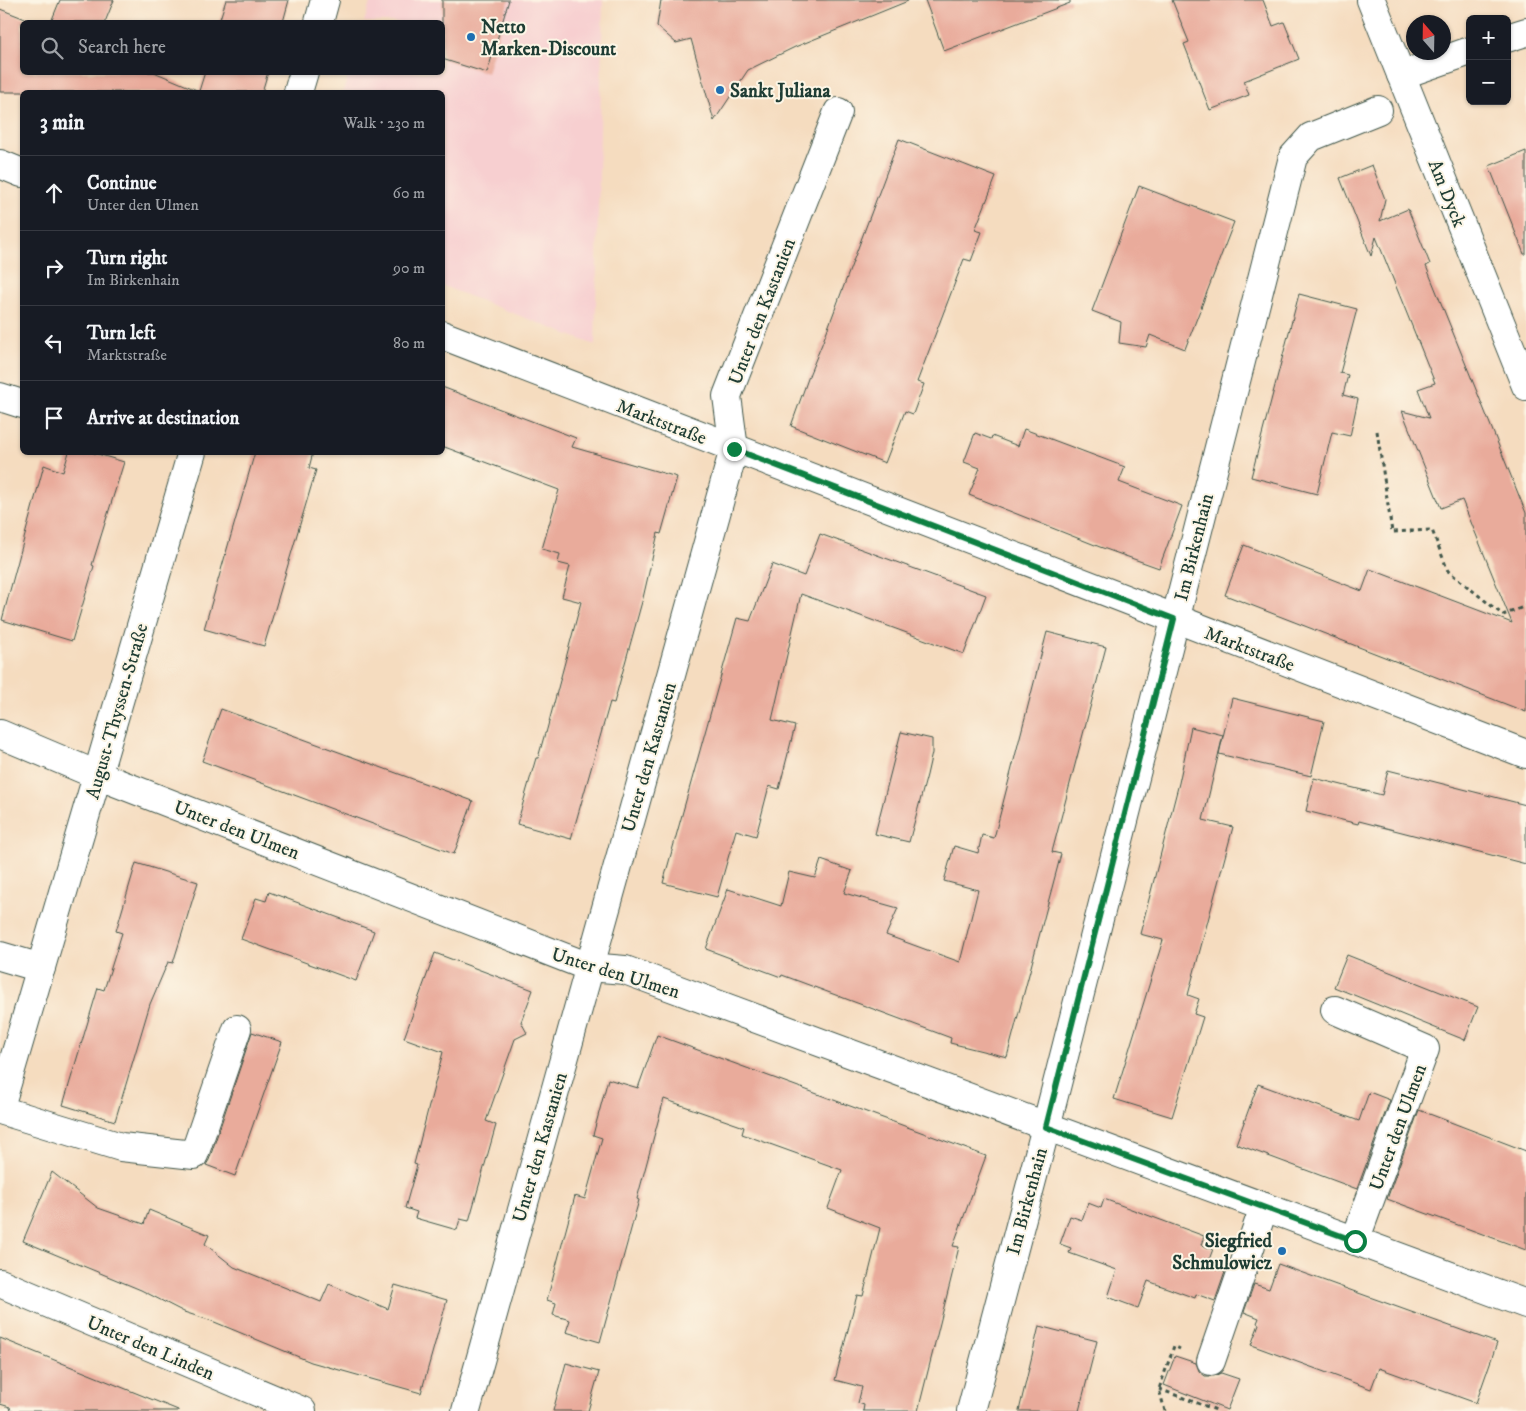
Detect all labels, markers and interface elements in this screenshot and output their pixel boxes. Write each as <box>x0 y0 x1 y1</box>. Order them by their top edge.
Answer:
north arrow <box>1406 15 1451 60</box>
map controls <box>1466 15 1511 105</box>
button: + <box>1466 15 1511 60</box>
place label: Netto Marken-Discount <box>481 16 617 61</box>
search box <box>20 20 445 75</box>
marker: Netto Marken-Discount <box>465 31 477 43</box>
icon: search <box>38 34 66 62</box>
text: Search here <box>78 36 166 59</box>
button: − <box>1466 60 1511 105</box>
place label: Sankt Juliana <box>730 80 831 103</box>
marker: Sankt Juliana <box>714 84 726 96</box>
text: 3 min <box>40 110 85 136</box>
text: Walk · 230 m <box>343 113 425 133</box>
street label: Am Dyck <box>1423 156 1471 231</box>
text: Continue <box>87 172 157 195</box>
icon: ahead <box>40 179 68 207</box>
text: 60 m <box>393 183 425 203</box>
text: Unter den Ulmen <box>87 195 199 215</box>
street label: Unter den Kastanien <box>724 235 801 388</box>
text: Turn right <box>87 247 167 270</box>
icon: right <box>40 254 68 282</box>
text: 90 m <box>393 258 425 278</box>
text: Im Birkenhain <box>87 270 180 290</box>
text: Turn left <box>87 322 156 345</box>
icon: left <box>40 329 68 357</box>
text: 80 m <box>393 333 425 353</box>
text: Marktstraße <box>87 345 167 365</box>
street label: Marktstraße <box>613 395 710 450</box>
icon: arrive <box>40 404 68 432</box>
text: Arrive at destination <box>87 407 239 430</box>
route end <box>723 438 746 461</box>
street label: Im Birkenhain <box>1170 491 1219 603</box>
street label: August-Thyssen-Straße <box>81 621 154 802</box>
street label: Marktstraße <box>1201 622 1298 677</box>
street label: Unter den Kastanien <box>617 680 682 835</box>
street label: Unter den Ulmen <box>170 796 303 865</box>
street label: Unter den Ulmen <box>549 943 683 1004</box>
street label: Unter den Ulmen <box>1365 1061 1432 1194</box>
street label: Unter den Kastanien <box>508 1070 573 1225</box>
street label: Im Birkenhain <box>1002 1145 1053 1257</box>
place label: Siegfried Schmulowicz <box>1172 1230 1273 1275</box>
route start <box>1344 1230 1367 1253</box>
marker: Siegfried Schmulowicz <box>1276 1245 1288 1257</box>
street label: Unter den Linden <box>83 1311 218 1386</box>

